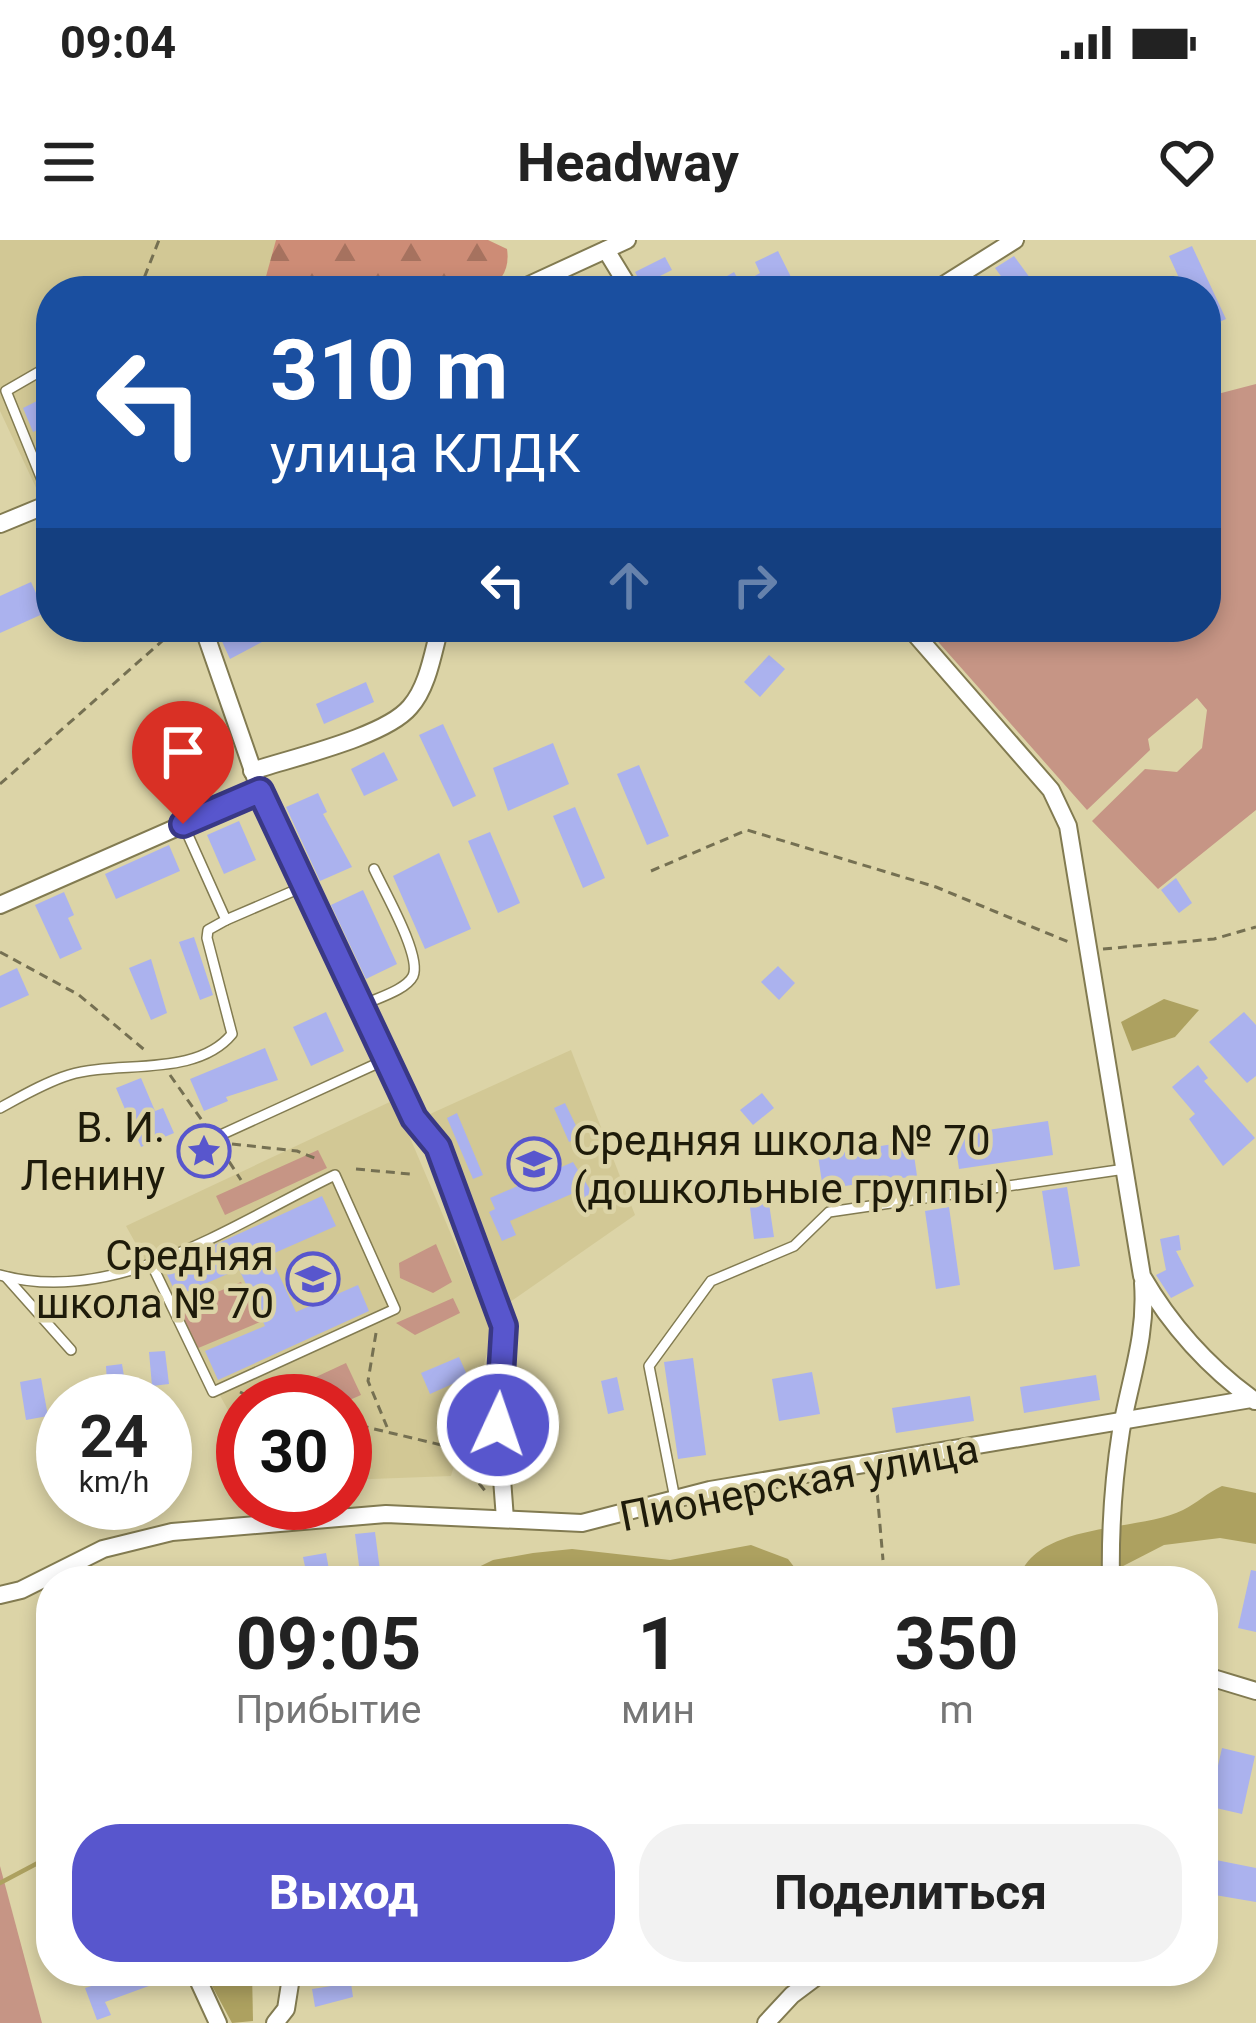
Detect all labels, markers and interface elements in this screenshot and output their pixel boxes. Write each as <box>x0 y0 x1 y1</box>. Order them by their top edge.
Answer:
text: 09:04 <box>60 16 176 69</box>
icon: menu <box>36 129 102 195</box>
icon: heart <box>1154 129 1220 195</box>
text: Headway <box>517 131 739 194</box>
text: 310 m <box>270 321 508 420</box>
icon: left <box>72 324 228 480</box>
text: улица КЛДК <box>270 422 580 485</box>
icon: left <box>470 552 536 618</box>
icon: ahead <box>596 552 662 618</box>
icon: right <box>722 552 788 618</box>
pin <box>132 701 234 824</box>
icon: arrive <box>150 719 216 785</box>
place label: В. И. Ленину <box>20 1103 165 1200</box>
place label: Средняя школа № 70 (дошкольные группы) <box>573 1116 1010 1213</box>
place icon: В. И. Ленину <box>176 1123 232 1179</box>
school or university icon: Средняя школа № 70 (дошкольные группы) <box>506 1136 562 1192</box>
place label: Средняя школа № 70 <box>36 1231 274 1328</box>
school or university icon: Средняя школа № 70 <box>285 1251 341 1307</box>
position arrow <box>435 1362 561 1488</box>
speed limit sign: 30 <box>216 1374 372 1530</box>
text: 24 <box>80 1401 148 1472</box>
street label: Пионерская улица <box>616 1424 983 1541</box>
text: km/h <box>79 1464 149 1499</box>
text: 09:05 <box>236 1602 421 1687</box>
text: 1 <box>637 1602 679 1687</box>
text: 350 <box>895 1602 1018 1687</box>
text: Прибытие <box>236 1687 422 1733</box>
text: мин <box>621 1687 695 1733</box>
text: m <box>939 1687 974 1733</box>
button: Выход <box>72 1824 615 1962</box>
button: Поделиться <box>639 1824 1182 1962</box>

